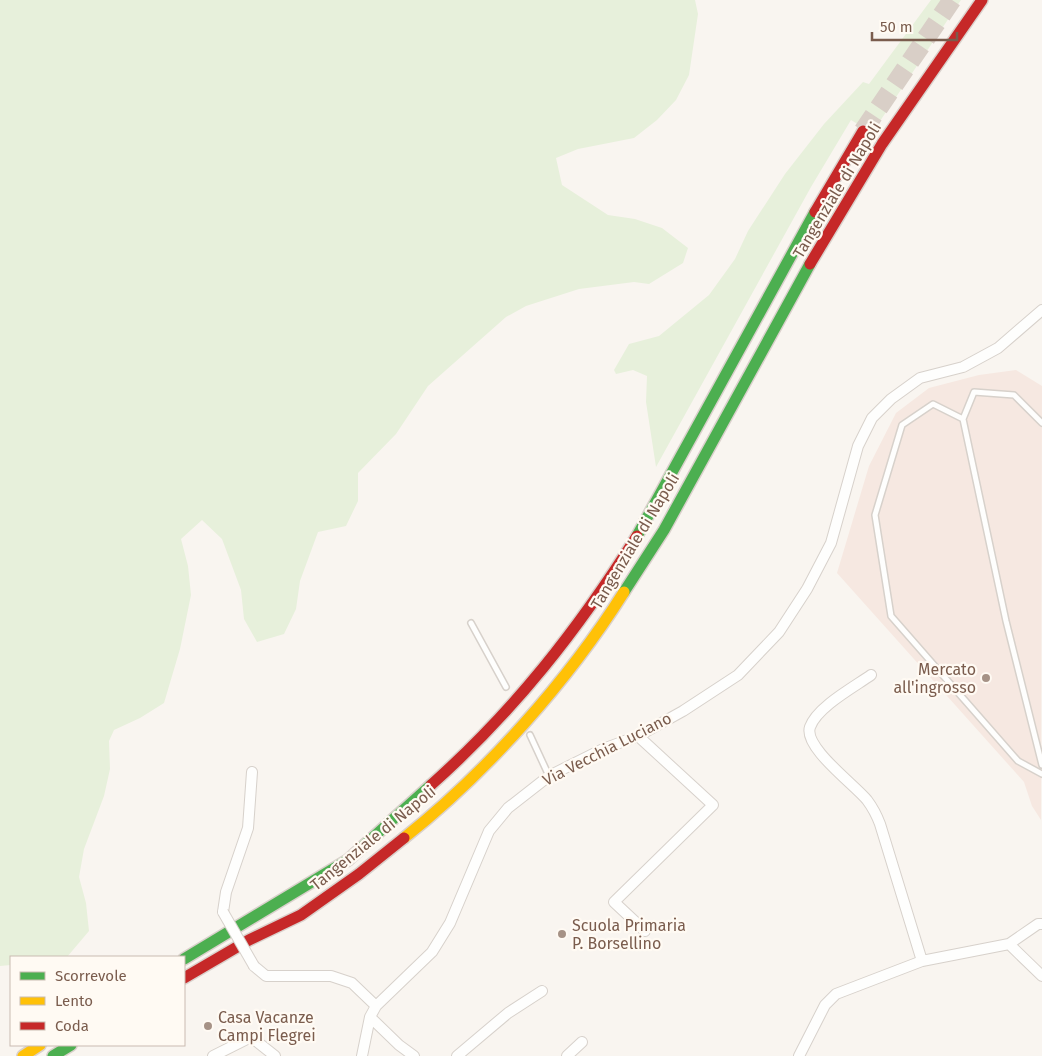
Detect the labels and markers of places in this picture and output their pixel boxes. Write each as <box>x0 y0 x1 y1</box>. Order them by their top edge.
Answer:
place label: Mercato all'ingrosso <box>893 660 976 697</box>
marker: Mercato all'ingrosso <box>980 672 992 684</box>
place label: Scuola Primaria P. Borsellino <box>572 916 686 953</box>
marker: Scuola Primaria P. Borsellino <box>556 928 568 940</box>
place label: Casa Vacanze Campi Flegrei <box>218 1008 316 1045</box>
marker: Casa Vacanze Campi Flegrei <box>202 1020 214 1032</box>

